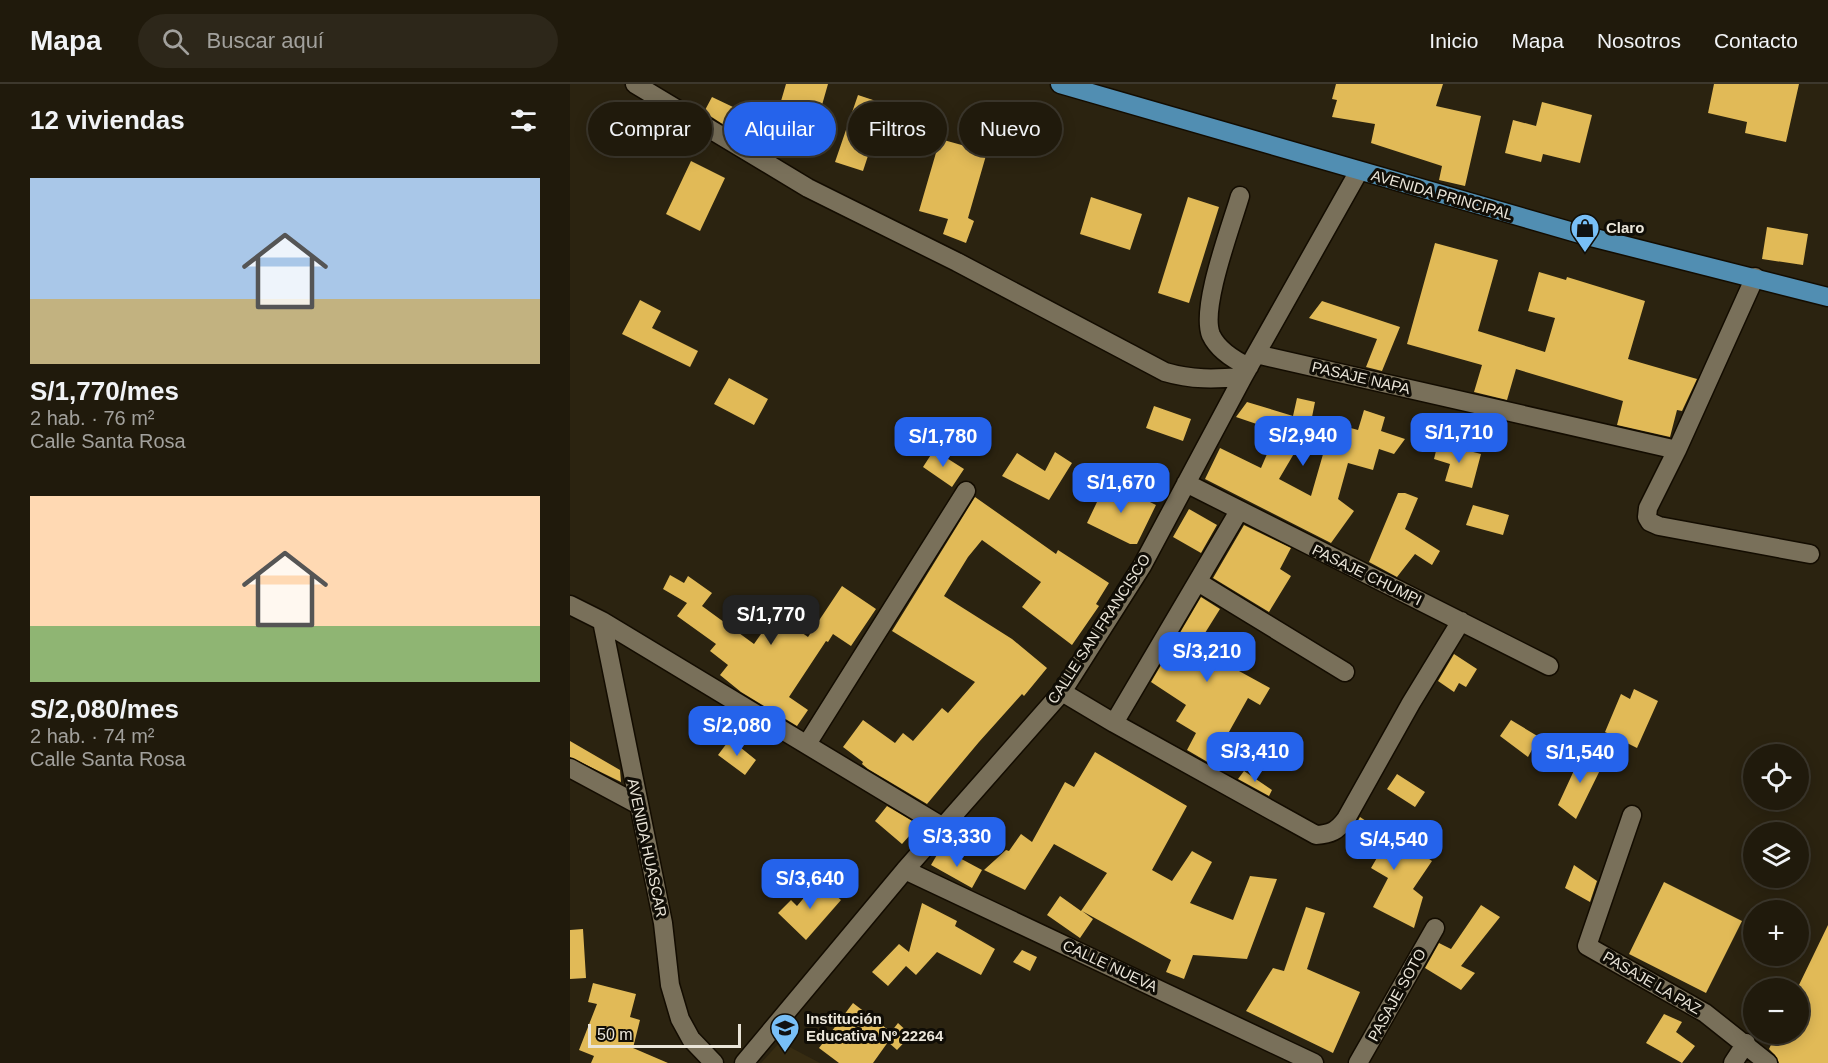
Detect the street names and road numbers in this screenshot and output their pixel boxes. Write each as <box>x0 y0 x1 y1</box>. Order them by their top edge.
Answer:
street label: AVENIDA PRINCIPAL <box>1370 166 1515 223</box>
street label: PASAJE NAPA <box>1310 358 1412 397</box>
street label: PASAJE CHUMPI <box>1310 541 1425 608</box>
street label: CALLE SAN FRANCISCO <box>1044 551 1153 707</box>
street label: AVENIDA HUASCAR <box>624 777 671 919</box>
street label: CALLE NUEVA <box>1060 936 1160 995</box>
street label: PASAJE SOTO <box>1364 946 1429 1044</box>
street label: PASAJE LA PAZ <box>1600 948 1704 1018</box>

